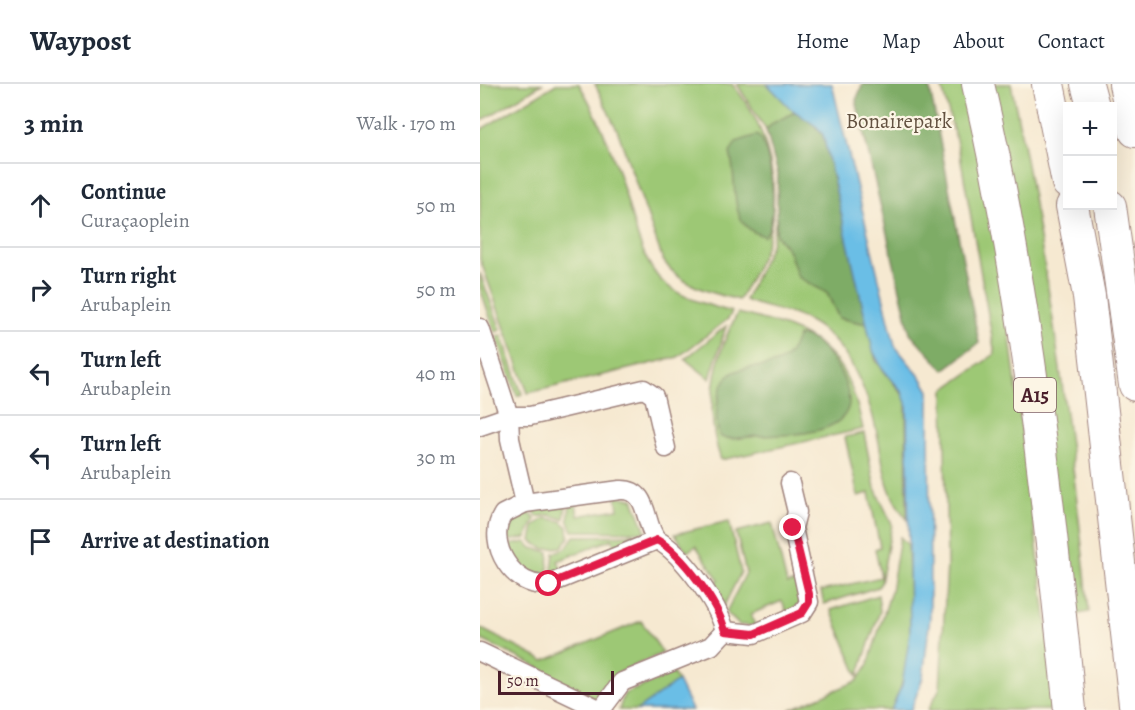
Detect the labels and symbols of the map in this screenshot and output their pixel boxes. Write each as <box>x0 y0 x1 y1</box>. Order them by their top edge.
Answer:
park label: Bonairepark <box>846 107 953 135</box>
road number: A15 <box>1014 378 1056 412</box>
route end <box>779 514 805 540</box>
route start <box>535 570 561 596</box>
scale bar <box>498 668 614 696</box>

